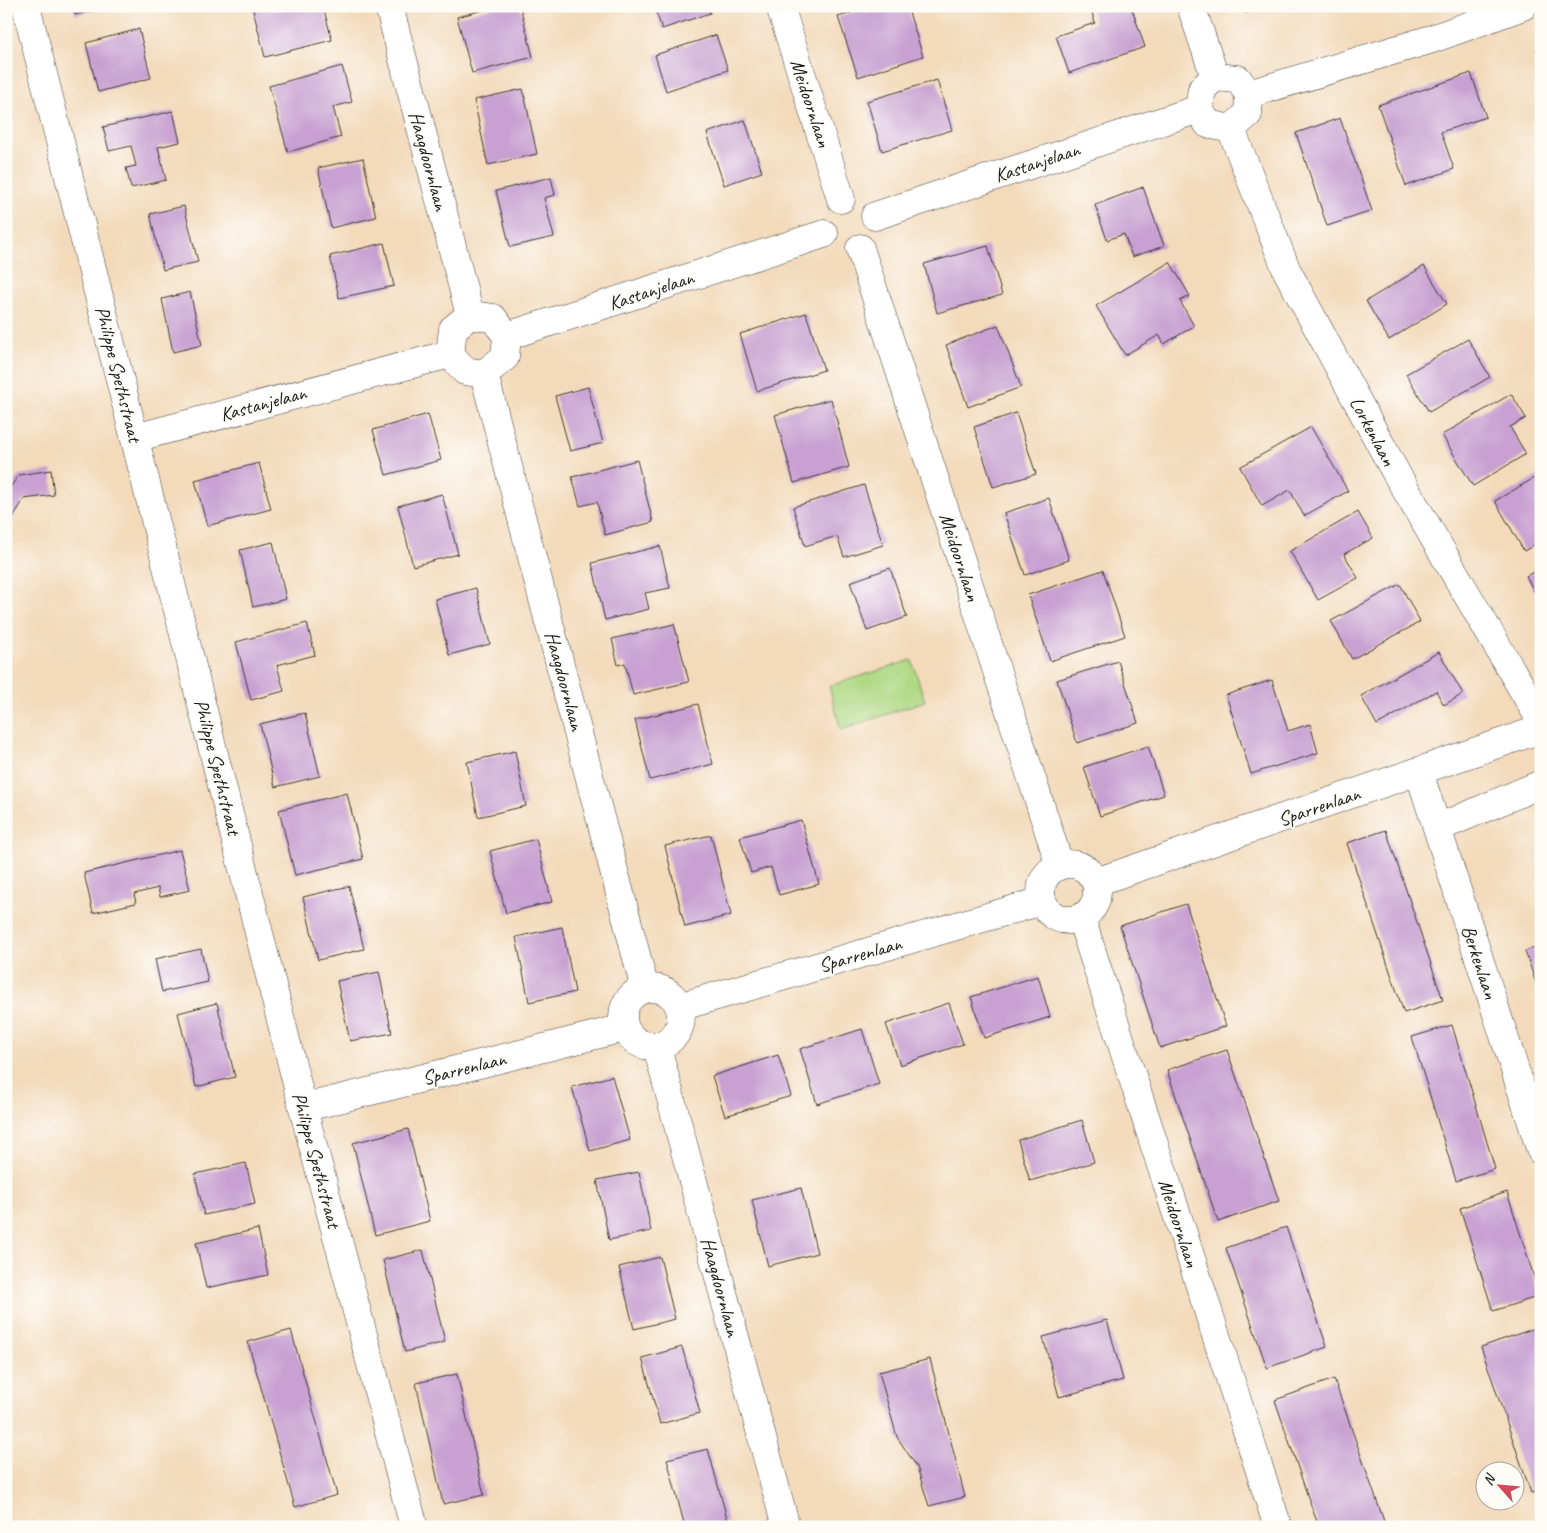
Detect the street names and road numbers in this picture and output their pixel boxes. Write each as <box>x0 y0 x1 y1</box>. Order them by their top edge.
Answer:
street label: Meidoornlaan <box>785 56 837 151</box>
street label: Haagdoornlaan <box>403 109 454 215</box>
street label: Kastanjelaan <box>991 137 1084 188</box>
street label: Kastanjelaan <box>605 265 698 316</box>
street label: Philippe Spethstraat <box>90 304 148 447</box>
street label: Kastanjelaan <box>217 380 310 427</box>
street label: Lorkenlaan <box>1344 392 1402 471</box>
street label: Meidoornlaan <box>934 510 986 605</box>
street label: Haagdoornlaan <box>539 629 590 735</box>
street label: Philippe Spethstraat <box>189 697 247 840</box>
street label: Sparrenlaan <box>1275 780 1364 832</box>
street label: Berkenlaan <box>1456 922 1503 1003</box>
street label: Sparrenlaan <box>816 930 906 978</box>
street label: Sparrenlaan <box>420 1046 509 1091</box>
street label: Philippe Spethstraat <box>286 1090 347 1233</box>
street label: Meidoornlaan <box>1153 1176 1205 1271</box>
street label: Haagdoornlaan <box>695 1235 746 1341</box>

